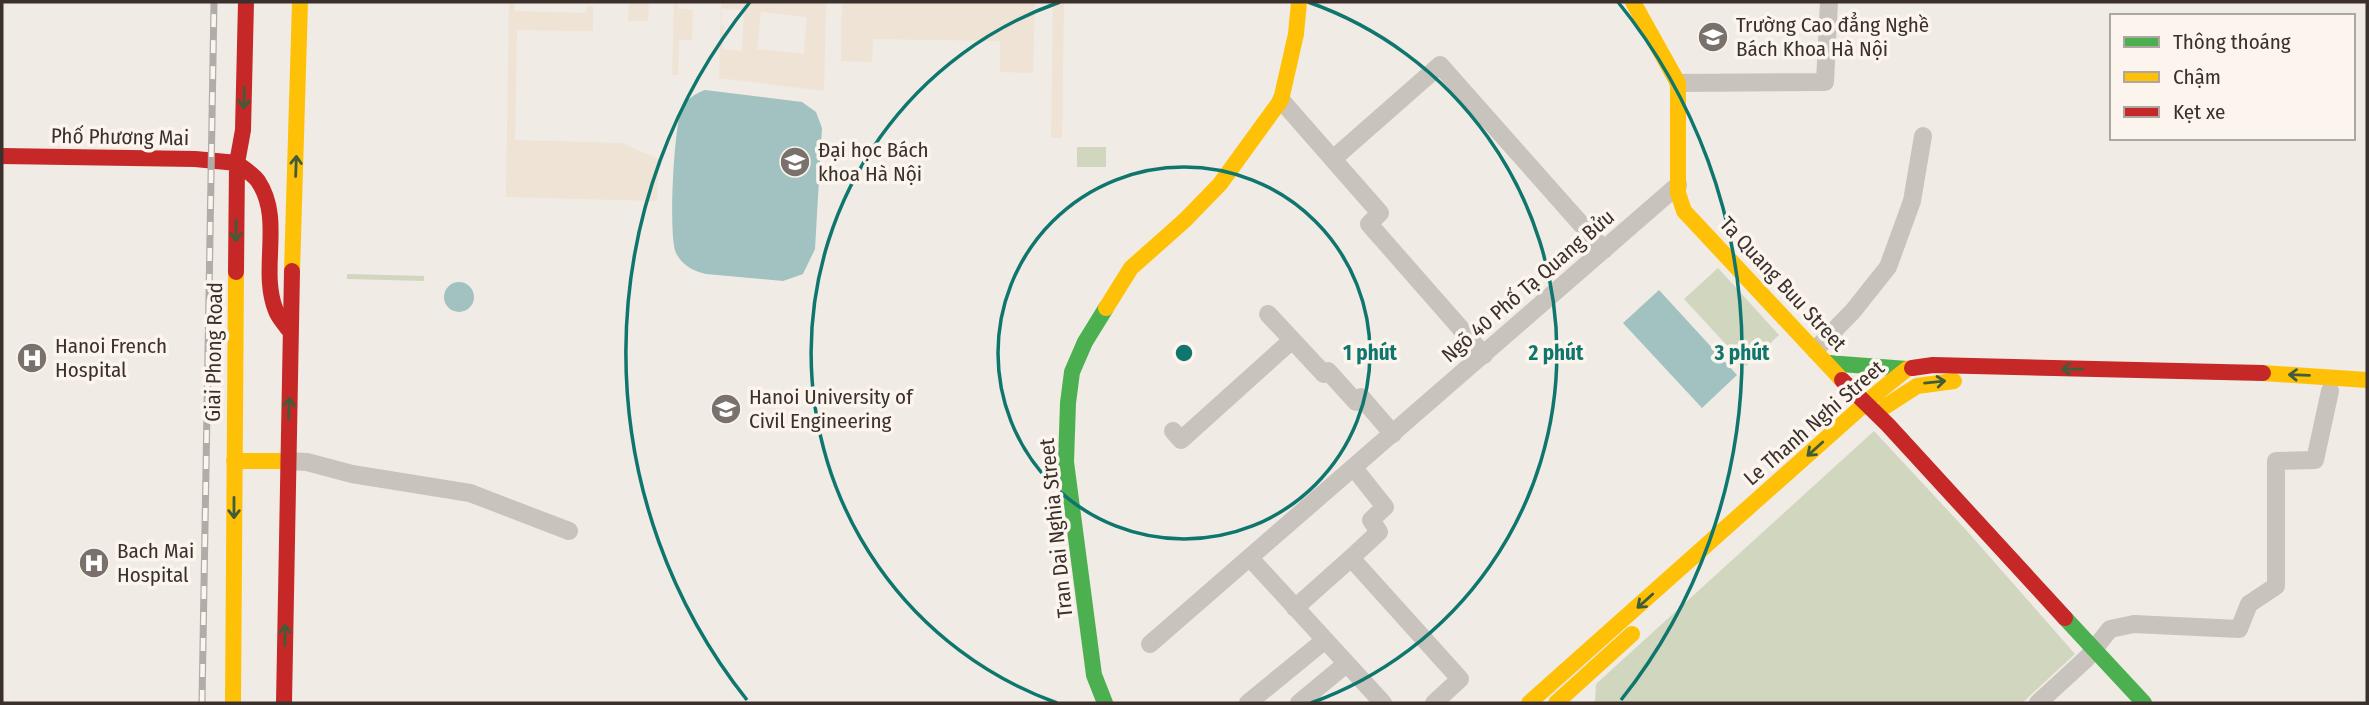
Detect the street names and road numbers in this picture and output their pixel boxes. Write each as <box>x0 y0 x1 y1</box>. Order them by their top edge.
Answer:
street label: Phố Phương Mai <box>51 123 189 151</box>
street label: Ngõ 40 Phố Tạ Quang Bửu <box>1436 204 1620 368</box>
street label: Ta Quang Buu Street <box>1714 211 1852 357</box>
street label: Giai Phong Road <box>200 282 228 422</box>
street label: Le Thanh Nghi Street <box>1738 355 1890 491</box>
street label: Tran Dai Nghia Street <box>1034 437 1078 619</box>

